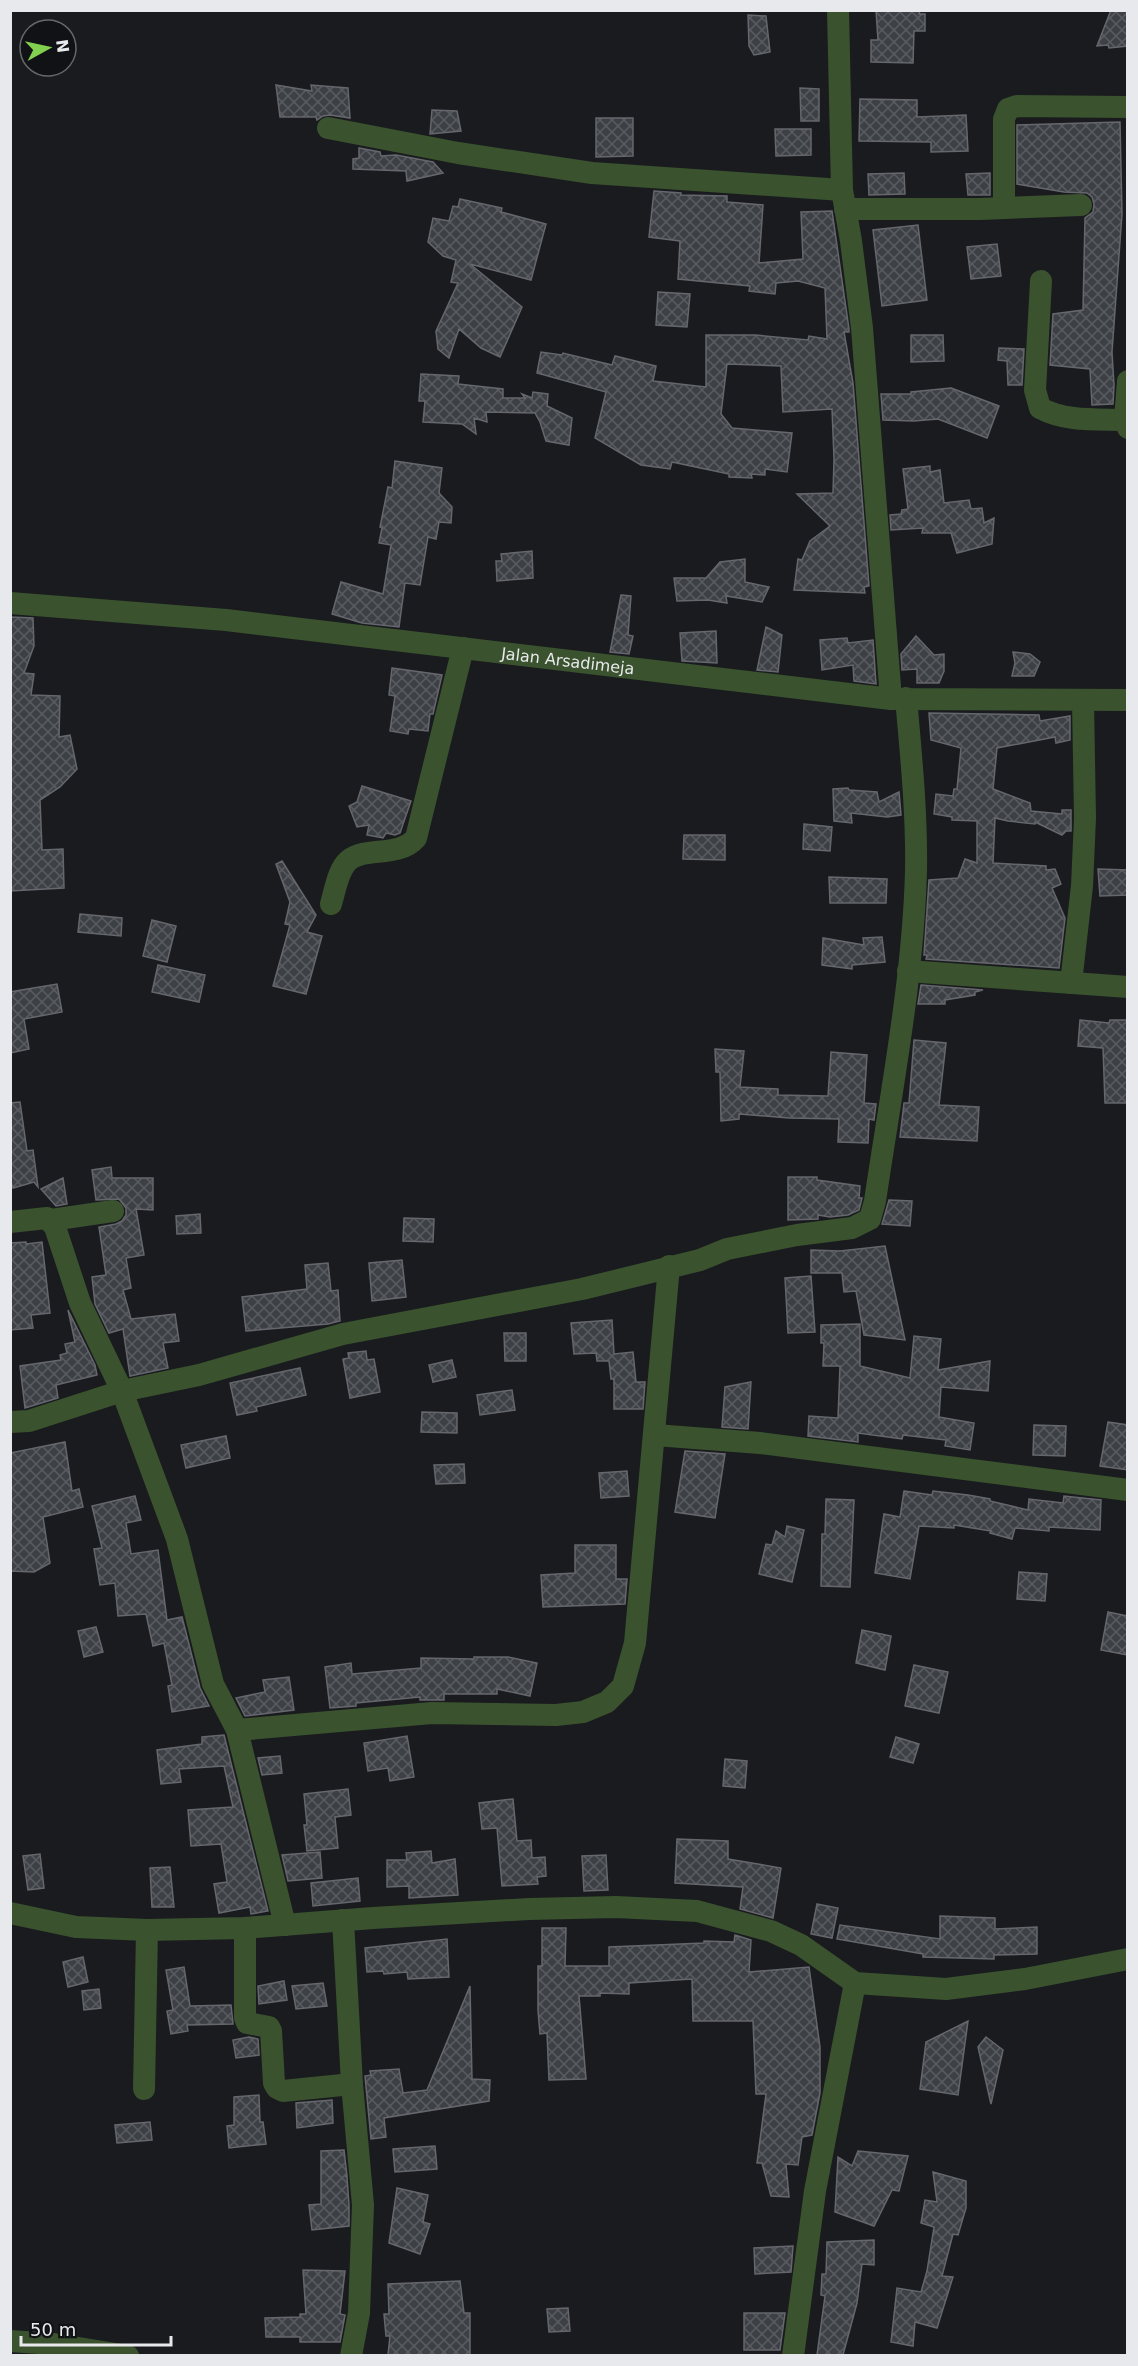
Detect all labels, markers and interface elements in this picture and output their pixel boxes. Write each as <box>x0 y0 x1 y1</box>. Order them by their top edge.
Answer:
north arrow <box>18 18 78 78</box>
text: N <box>52 38 73 54</box>
street label: Jalan Arsadimeja <box>499 643 636 678</box>
scale bar <box>21 2309 171 2347</box>
text: 50 m <box>30 2319 76 2340</box>

